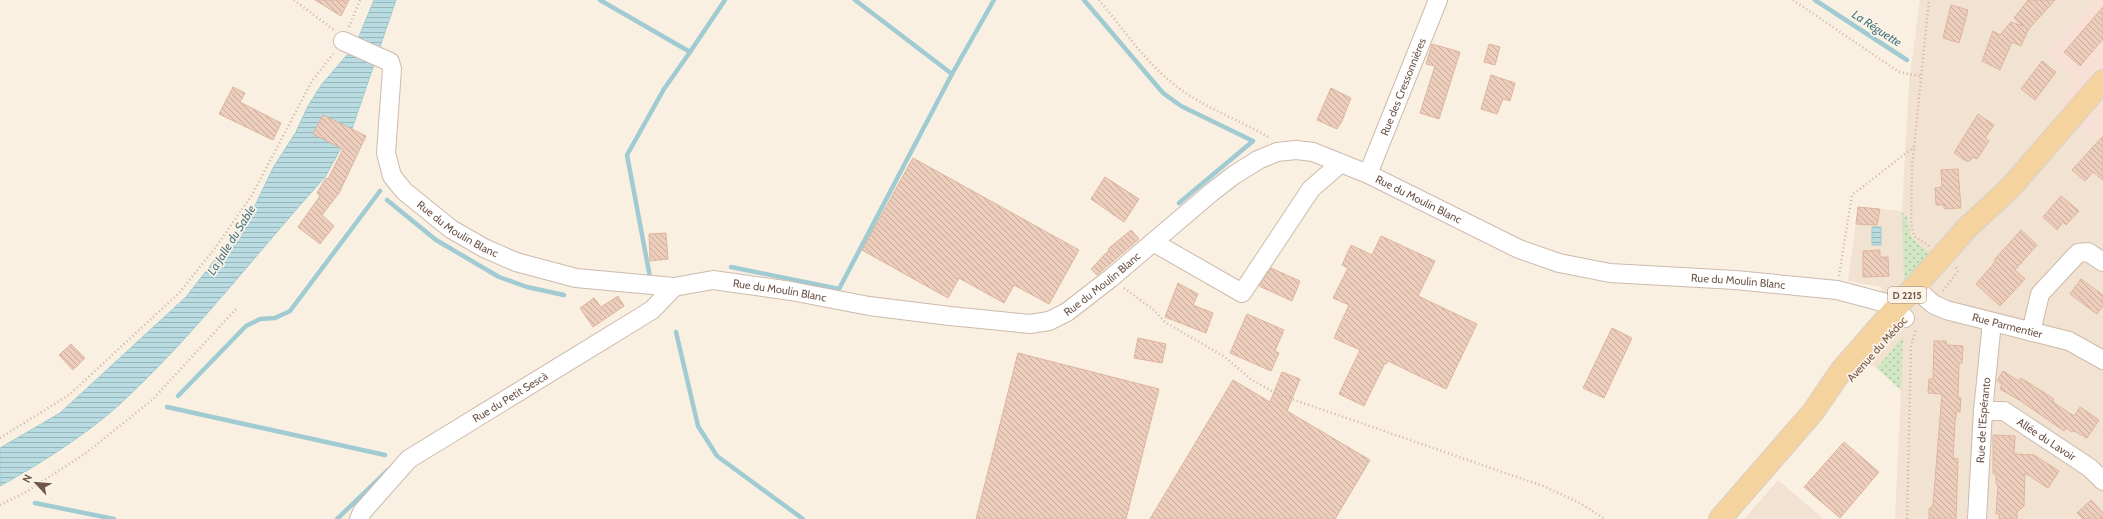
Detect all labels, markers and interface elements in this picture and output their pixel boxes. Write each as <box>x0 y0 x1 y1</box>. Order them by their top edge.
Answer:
water label: La Réguette <box>1849 6 1905 50</box>
street label: Rue des Cressonnières <box>1377 36 1429 138</box>
street label: Rue du Moulin Blanc <box>1373 172 1464 226</box>
street label: Rue du Moulin Blanc <box>414 197 500 260</box>
water label: La Jalle du Sable <box>204 202 259 278</box>
street label: Rue du Moulin Blanc <box>1061 249 1143 319</box>
street label: Rue du Moulin Blanc <box>1691 271 1786 292</box>
street label: Rue du Moulin Blanc <box>732 276 828 305</box>
road number: D 2215 <box>1888 287 1926 303</box>
street label: Rue Parmentier <box>1971 310 2044 341</box>
street label: Avenue du Médoc <box>1844 313 1910 385</box>
street label: Rue du Petit Sescà <box>470 368 551 425</box>
street label: Rue de l'Espéranto <box>1973 377 1993 463</box>
street label: Allée du Lavoir <box>2014 415 2079 464</box>
north arrow <box>16 463 56 503</box>
text: N <box>19 472 35 485</box>

